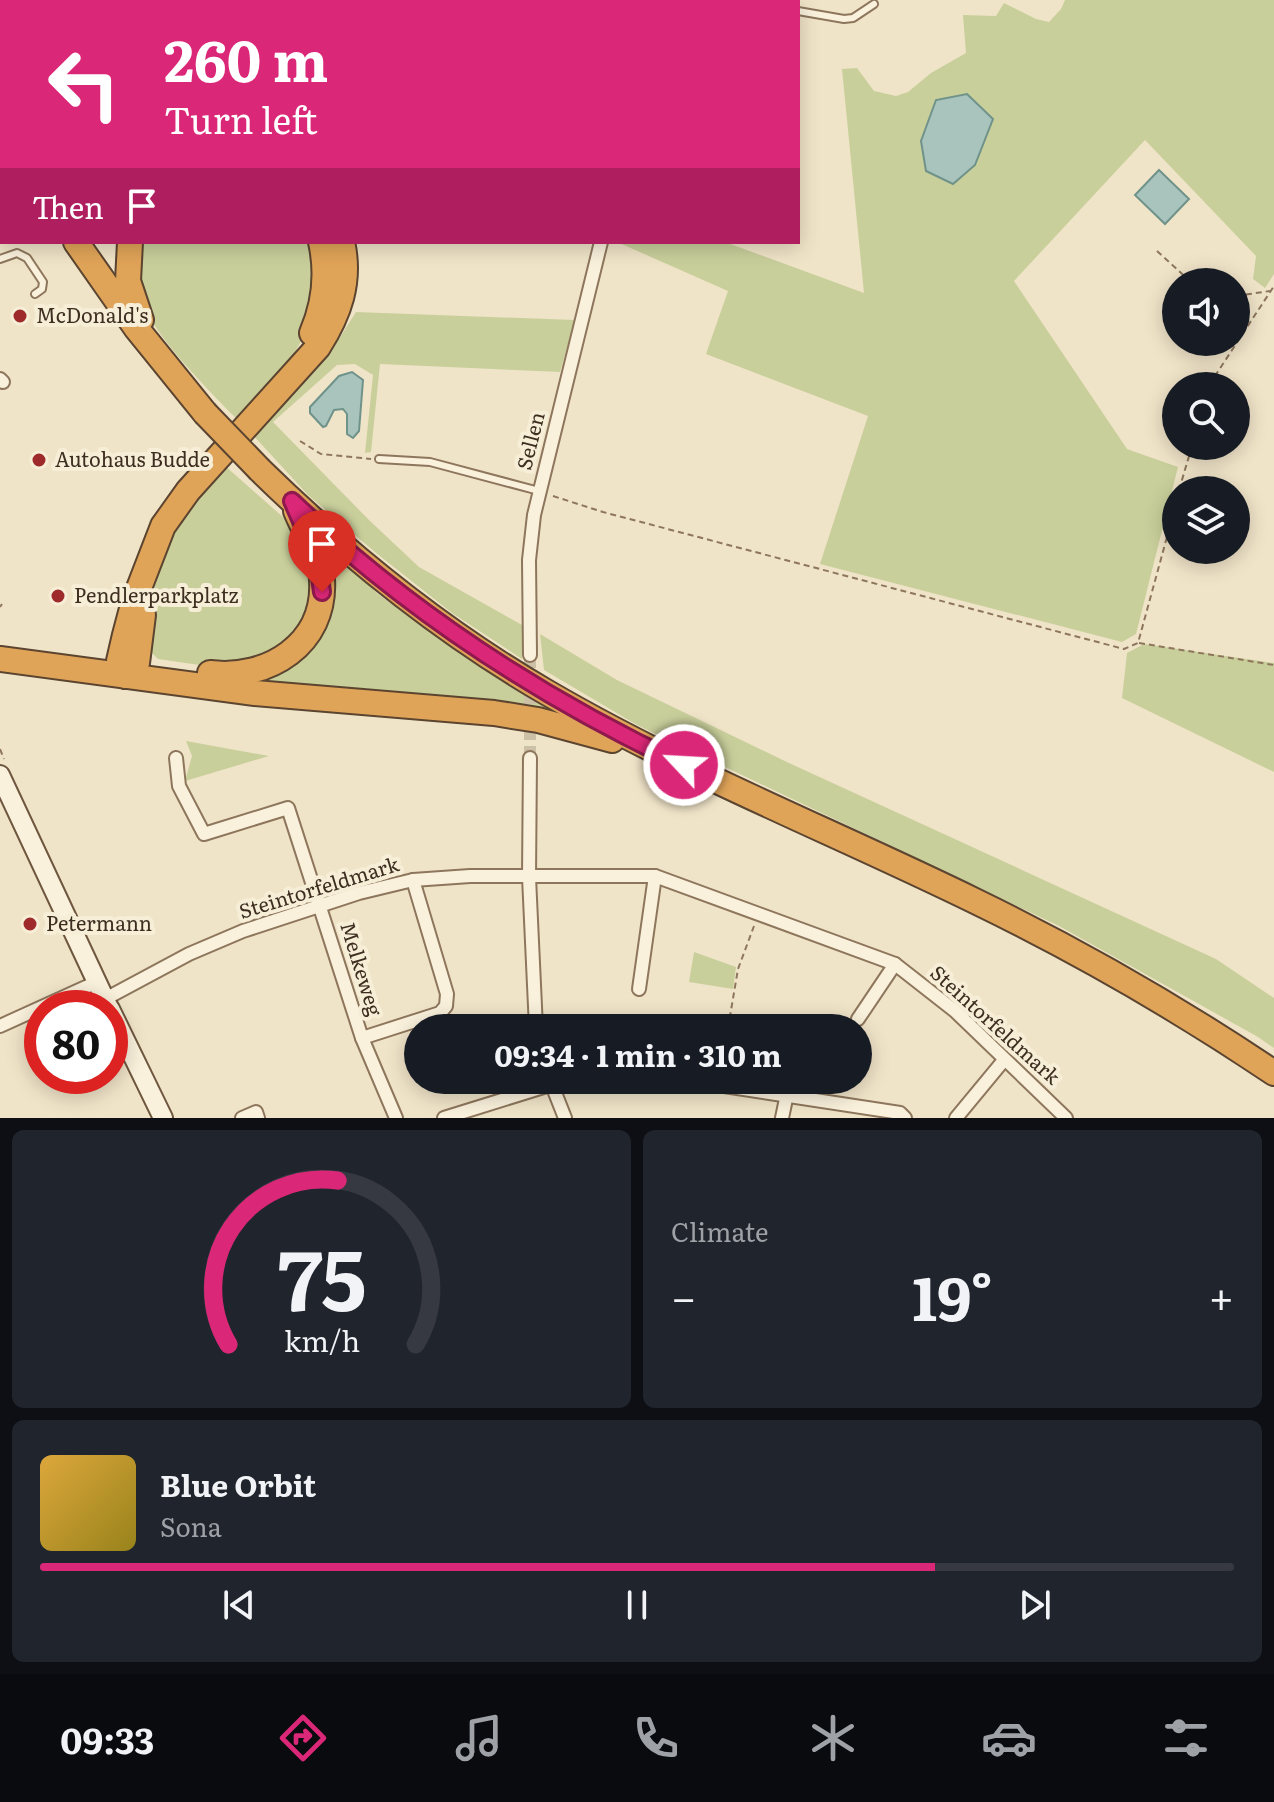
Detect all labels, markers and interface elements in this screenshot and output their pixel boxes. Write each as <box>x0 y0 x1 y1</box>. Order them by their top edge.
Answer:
text: 260 m <box>164 16 328 99</box>
icon: left <box>32 32 136 136</box>
text: Turn left <box>164 92 318 145</box>
text: Then <box>32 184 104 228</box>
icon: arrive <box>120 184 164 228</box>
map controls <box>1162 268 1250 564</box>
button: sound <box>1162 268 1250 356</box>
place label: McDonald's <box>36 299 148 329</box>
marker: McDonald's <box>11 307 29 325</box>
button: search <box>1162 372 1250 460</box>
street label: Sellen <box>507 408 551 473</box>
place label: Autohaus Budde <box>55 443 210 473</box>
marker: Autohaus Budde <box>30 451 48 469</box>
button: layers <box>1162 476 1250 564</box>
pin <box>288 510 356 592</box>
icon: arrive <box>300 522 344 566</box>
place label: Pendlerparkplatz <box>74 579 239 609</box>
marker: Pendlerparkplatz <box>49 587 67 605</box>
position arrow <box>642 723 726 807</box>
street label: Steintorfeldmark <box>235 847 403 925</box>
place label: Petermann <box>46 907 152 937</box>
marker: Petermann <box>21 915 39 933</box>
street label: Melkeweg <box>334 918 392 1020</box>
street label: Steintorfeldmark <box>925 957 1069 1091</box>
speed limit sign: 80 <box>24 990 128 1094</box>
text: 09:34 · 1 min · 310 m <box>494 1032 782 1076</box>
text: Climate <box>671 1211 769 1250</box>
text: 75 <box>277 1213 366 1337</box>
text: 19° <box>912 1250 993 1339</box>
text: − <box>671 1262 697 1328</box>
text: + <box>1208 1262 1234 1328</box>
text: km/h <box>283 1318 360 1361</box>
text: Blue Orbit <box>160 1462 316 1506</box>
text: Sona <box>160 1506 222 1545</box>
icon: previous <box>217 1583 261 1627</box>
icon: pause <box>615 1583 659 1627</box>
icon: next <box>1013 1583 1057 1627</box>
icon: directions <box>275 1710 331 1766</box>
icon: music <box>451 1710 507 1766</box>
icon: phone <box>628 1710 684 1766</box>
icon: climate <box>805 1710 861 1766</box>
icon: car <box>981 1710 1037 1766</box>
icon: filters <box>1158 1710 1214 1766</box>
text: 09:33 <box>60 1712 154 1765</box>

